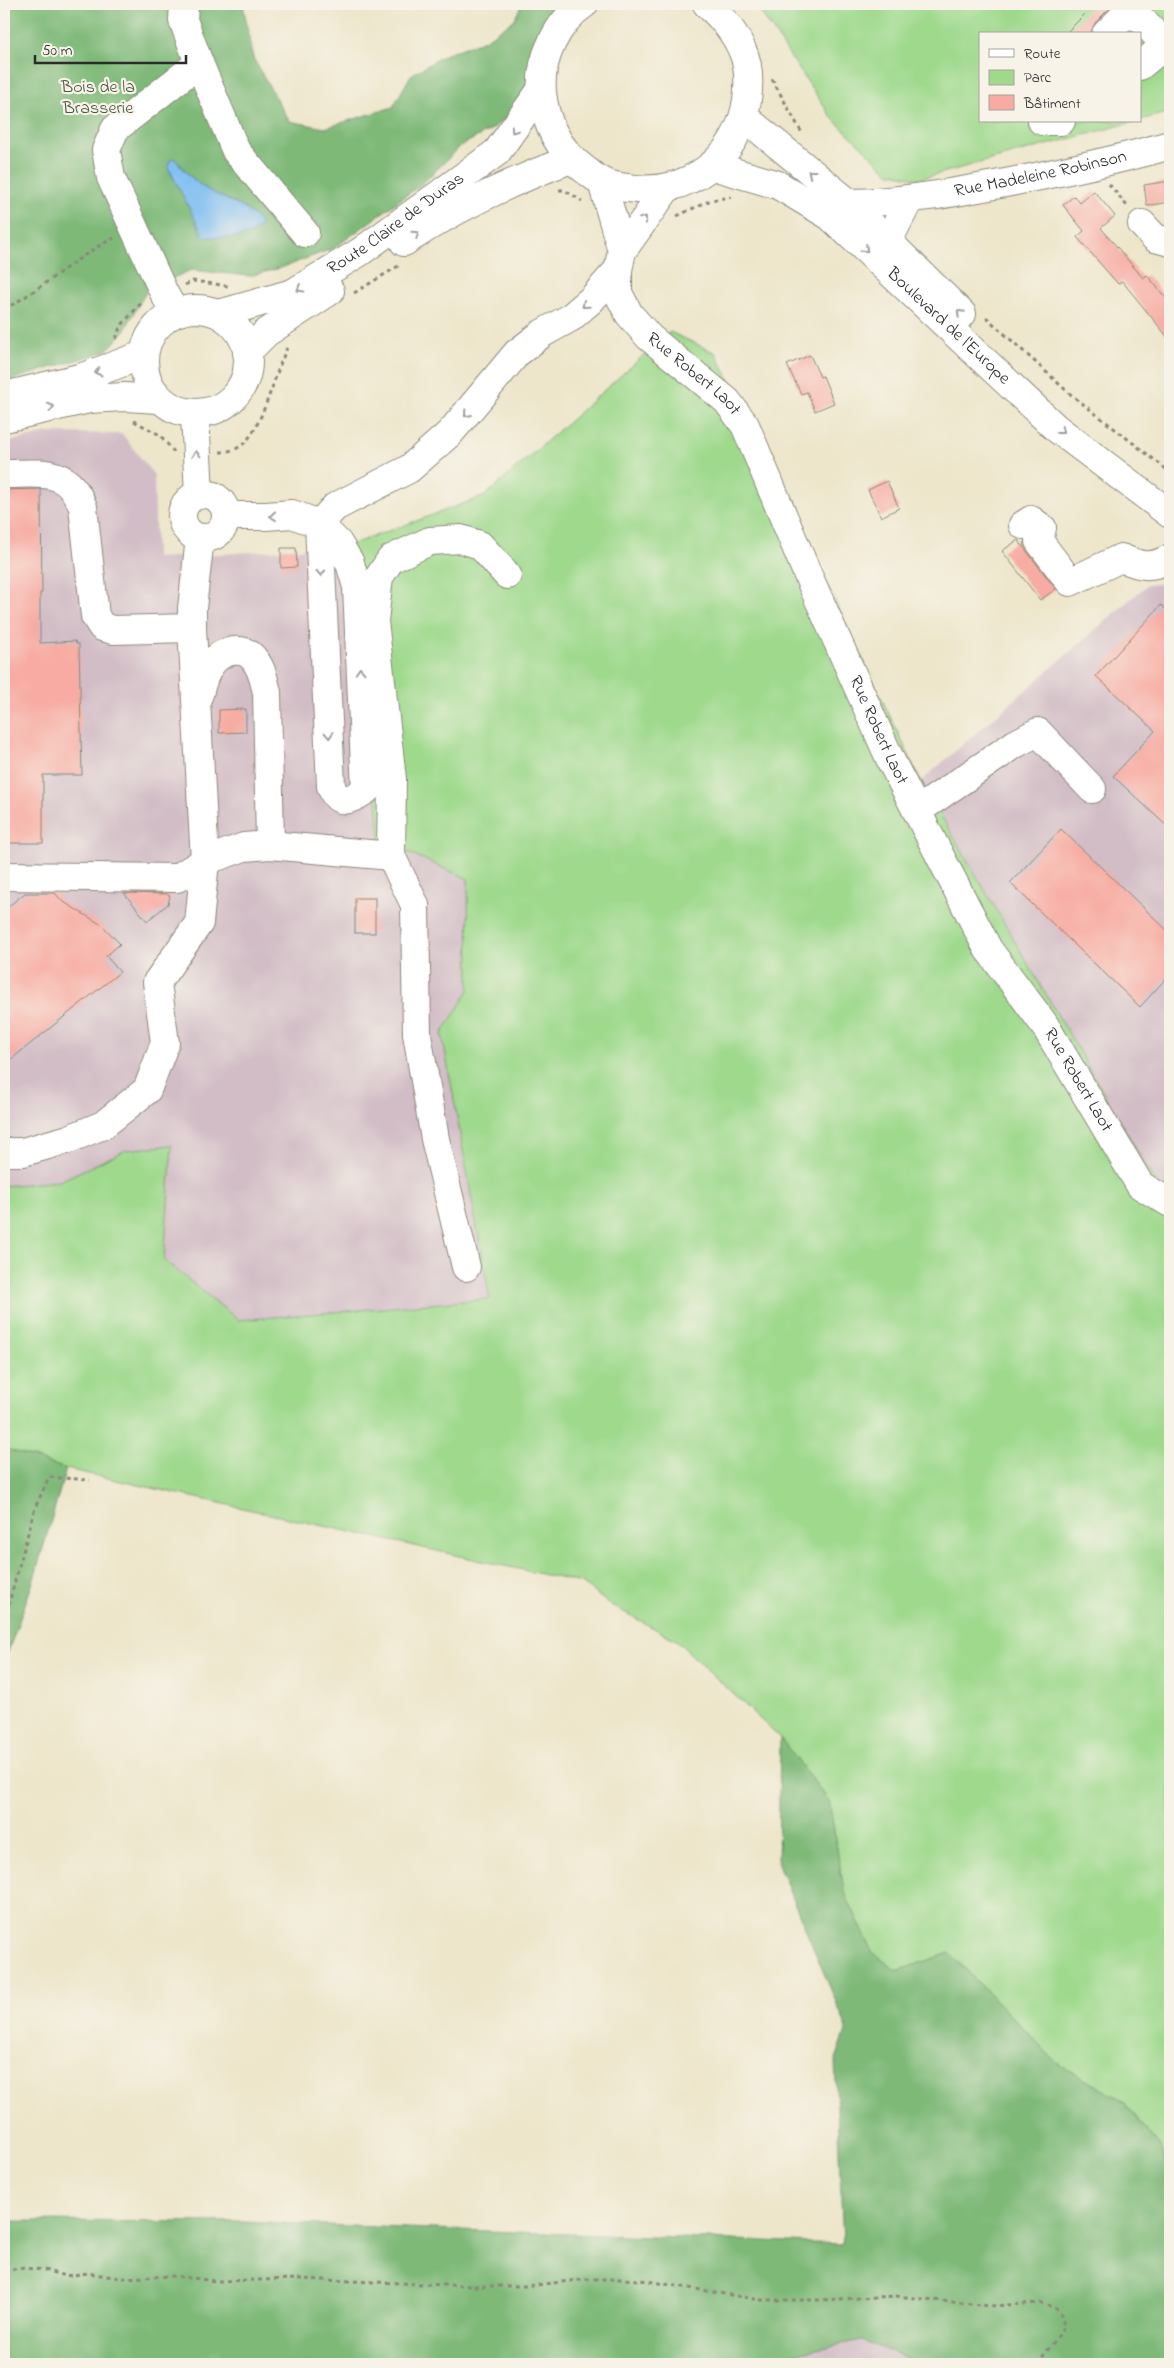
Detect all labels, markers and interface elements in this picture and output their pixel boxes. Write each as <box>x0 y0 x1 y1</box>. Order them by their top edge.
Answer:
scale bar <box>35 32 186 64</box>
legend <box>979 32 1142 122</box>
text: 50 m <box>42 40 73 62</box>
text: Route <box>1024 43 1061 65</box>
text: Parc <box>1024 67 1052 89</box>
park label: Bois de la Brasserie <box>60 75 135 122</box>
text: Bâtiment <box>1023 93 1081 115</box>
one-way arrow <box>511 124 520 134</box>
street label: Rue Madeleine Robinson <box>952 144 1130 205</box>
street label: Route Claire de Duras <box>323 167 470 282</box>
one-way arrow <box>808 170 817 178</box>
one-way arrow <box>638 216 646 225</box>
one-way arrow <box>410 231 420 240</box>
one-way arrow <box>860 243 869 252</box>
street label: Boulevard de l'Europe <box>879 261 1016 392</box>
one-way arrow <box>296 282 305 292</box>
one-way arrow <box>582 300 591 308</box>
one-way arrow <box>957 309 966 318</box>
street label: Rue Robert Laot <box>640 327 747 421</box>
one-way arrow <box>94 366 102 376</box>
one-way arrow <box>47 402 56 413</box>
one-way arrow <box>463 408 472 417</box>
one-way arrow <box>1055 426 1064 434</box>
one-way arrow <box>191 450 202 458</box>
one-way arrow <box>269 510 277 521</box>
one-way arrow <box>316 569 327 577</box>
one-way arrow <box>355 667 366 675</box>
street label: Rue Robert Laot <box>842 672 914 789</box>
one-way arrow <box>323 732 334 740</box>
street label: Rue Robert Laot <box>1036 1023 1119 1137</box>

